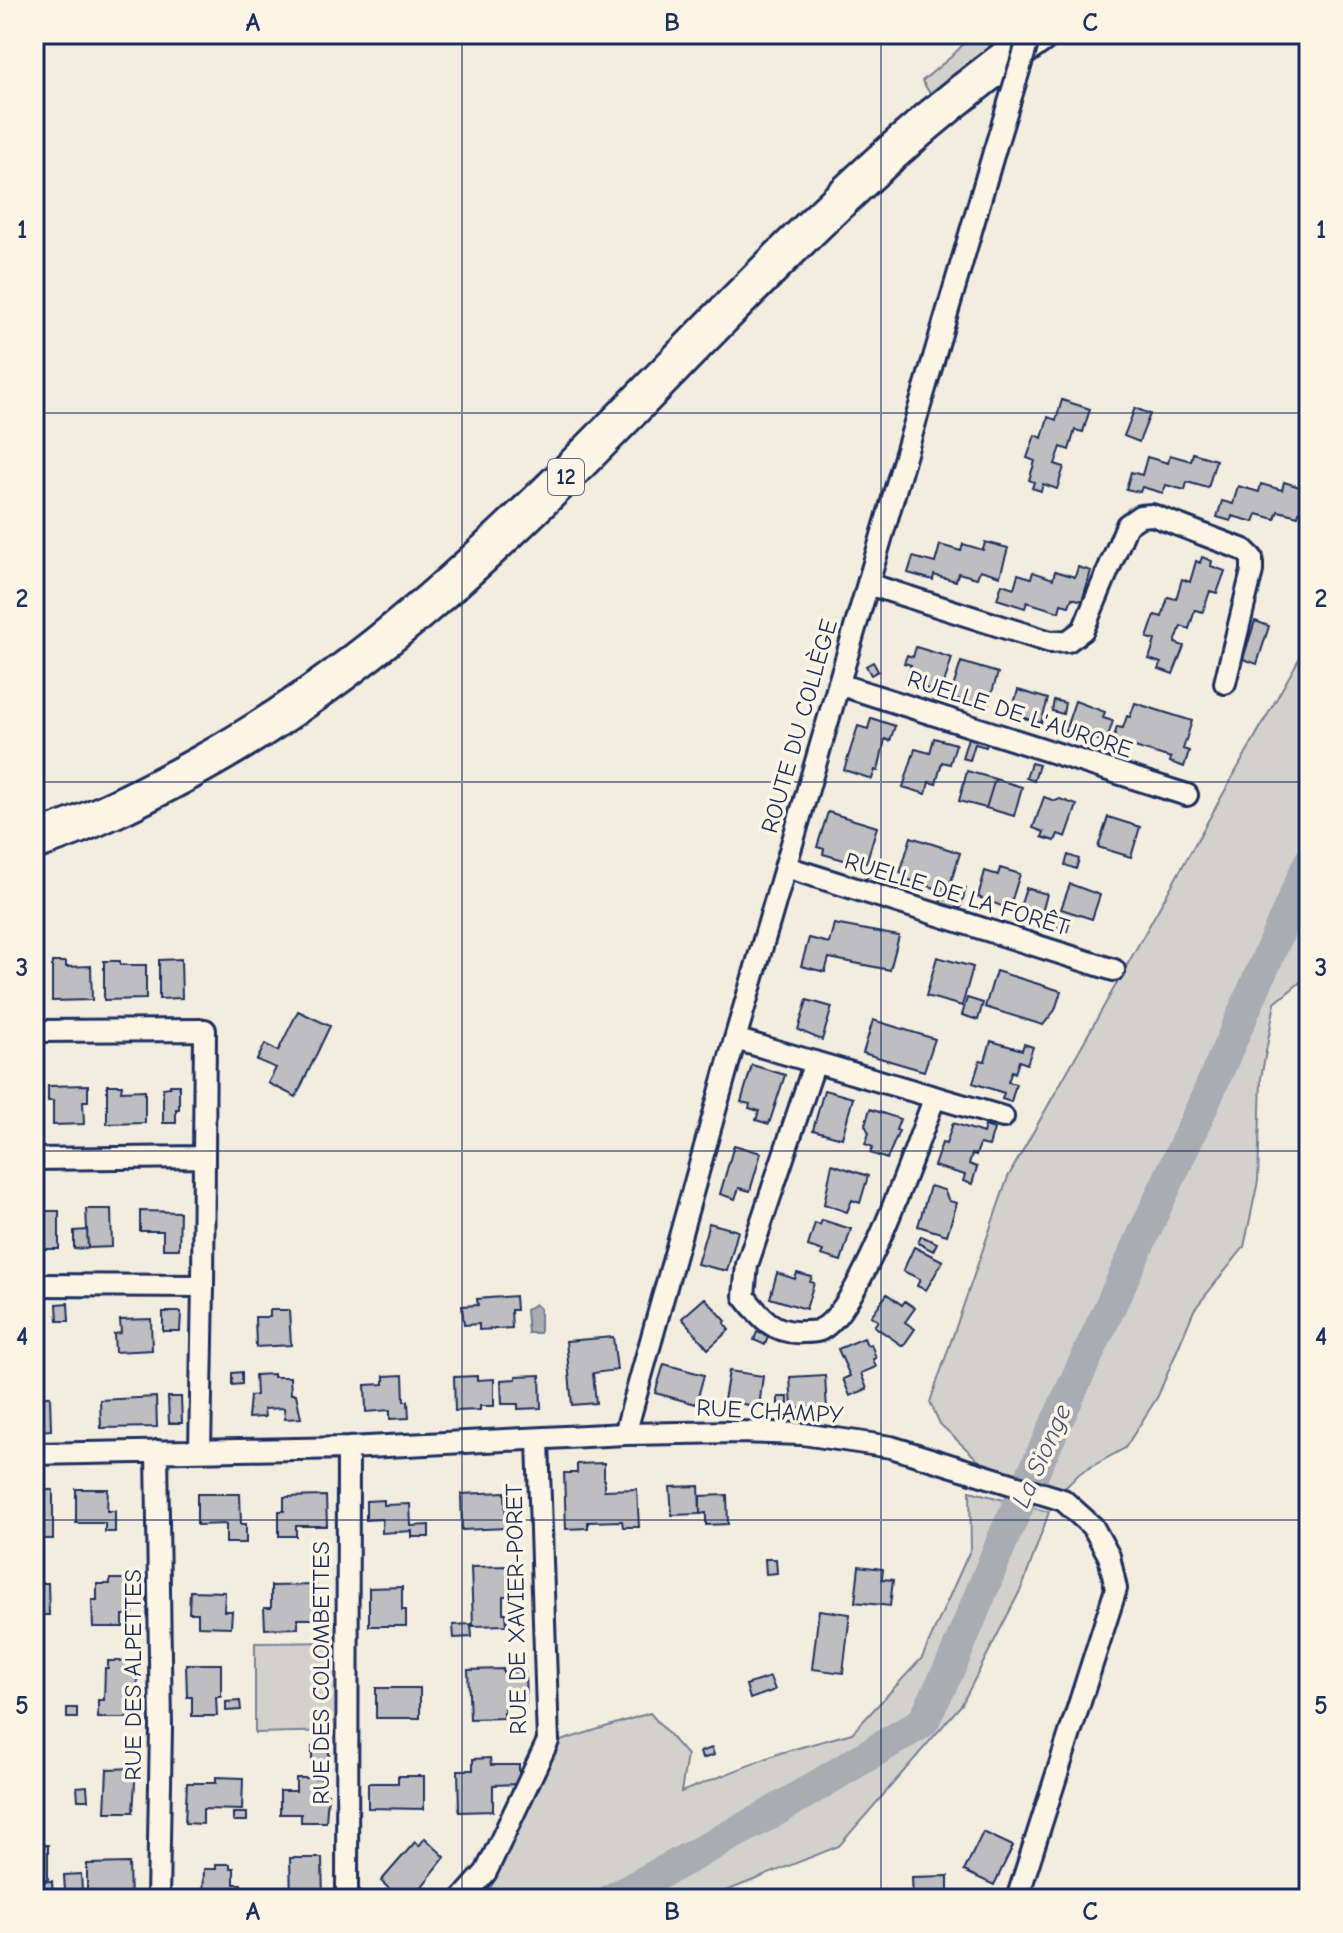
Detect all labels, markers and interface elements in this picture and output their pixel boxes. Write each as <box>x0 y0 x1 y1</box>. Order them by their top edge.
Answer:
text: A <box>246 8 261 38</box>
text: B <box>664 8 680 38</box>
text: C <box>1082 8 1098 38</box>
text: 1 <box>17 215 27 245</box>
text: 1 <box>1316 215 1326 245</box>
road number: 12 <box>548 459 584 495</box>
text: 2 <box>16 584 28 614</box>
text: 2 <box>1315 584 1327 614</box>
street label: ROUTE DU COLLÈGE <box>755 616 843 836</box>
street label: RUELLE DE L'AURORE <box>904 664 1136 764</box>
street label: RUELLE DE LA FORÊT <box>841 846 1073 942</box>
text: 3 <box>16 953 28 983</box>
text: 3 <box>1315 953 1327 983</box>
text: 4 <box>16 1322 28 1352</box>
text: 4 <box>1315 1322 1327 1352</box>
street label: RUE CHAMPY <box>696 1393 845 1429</box>
water label: La Sionge <box>1006 1400 1078 1512</box>
street label: RUE DE XAVIER-PORET <box>500 1483 532 1735</box>
street label: RUE DES COLOMBETTES <box>307 1541 335 1805</box>
street label: RUE DES ALPETTES <box>119 1569 147 1781</box>
text: 5 <box>15 1691 29 1721</box>
text: 5 <box>1314 1691 1328 1721</box>
text: A <box>246 1897 261 1927</box>
text: B <box>664 1897 680 1927</box>
text: C <box>1082 1897 1098 1927</box>

